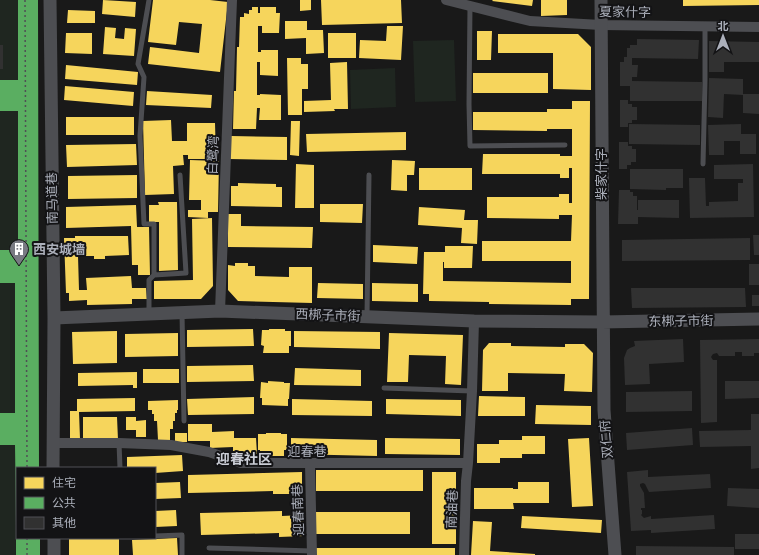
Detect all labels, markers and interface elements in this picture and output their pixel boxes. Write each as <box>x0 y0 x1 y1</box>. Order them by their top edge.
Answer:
street label: 夏家什字 <box>599 4 651 20</box>
north arrow <box>703 16 743 56</box>
text: 北 <box>718 20 729 33</box>
street label: 白鹭湾 <box>205 135 221 175</box>
street label: 柴家什字 <box>594 148 609 200</box>
street label: 南马道巷 <box>44 172 60 224</box>
building icon: 西安城墙 <box>8 238 30 266</box>
place label: 西安城墙 <box>33 242 85 257</box>
street label: 西梆子市街 <box>295 306 361 324</box>
street label: 东梆子市街 <box>648 313 714 329</box>
street label: 双仁府 <box>597 419 615 459</box>
street label: 迎春巷 <box>287 444 327 459</box>
district label: 迎春社区 <box>216 451 272 468</box>
legend <box>16 467 156 539</box>
text: 住宅 <box>52 476 76 490</box>
street label: 迎春南巷 <box>290 484 306 536</box>
street label: 南油巷 <box>444 489 460 529</box>
text: 公共 <box>52 496 76 510</box>
text: 其他 <box>52 516 76 530</box>

